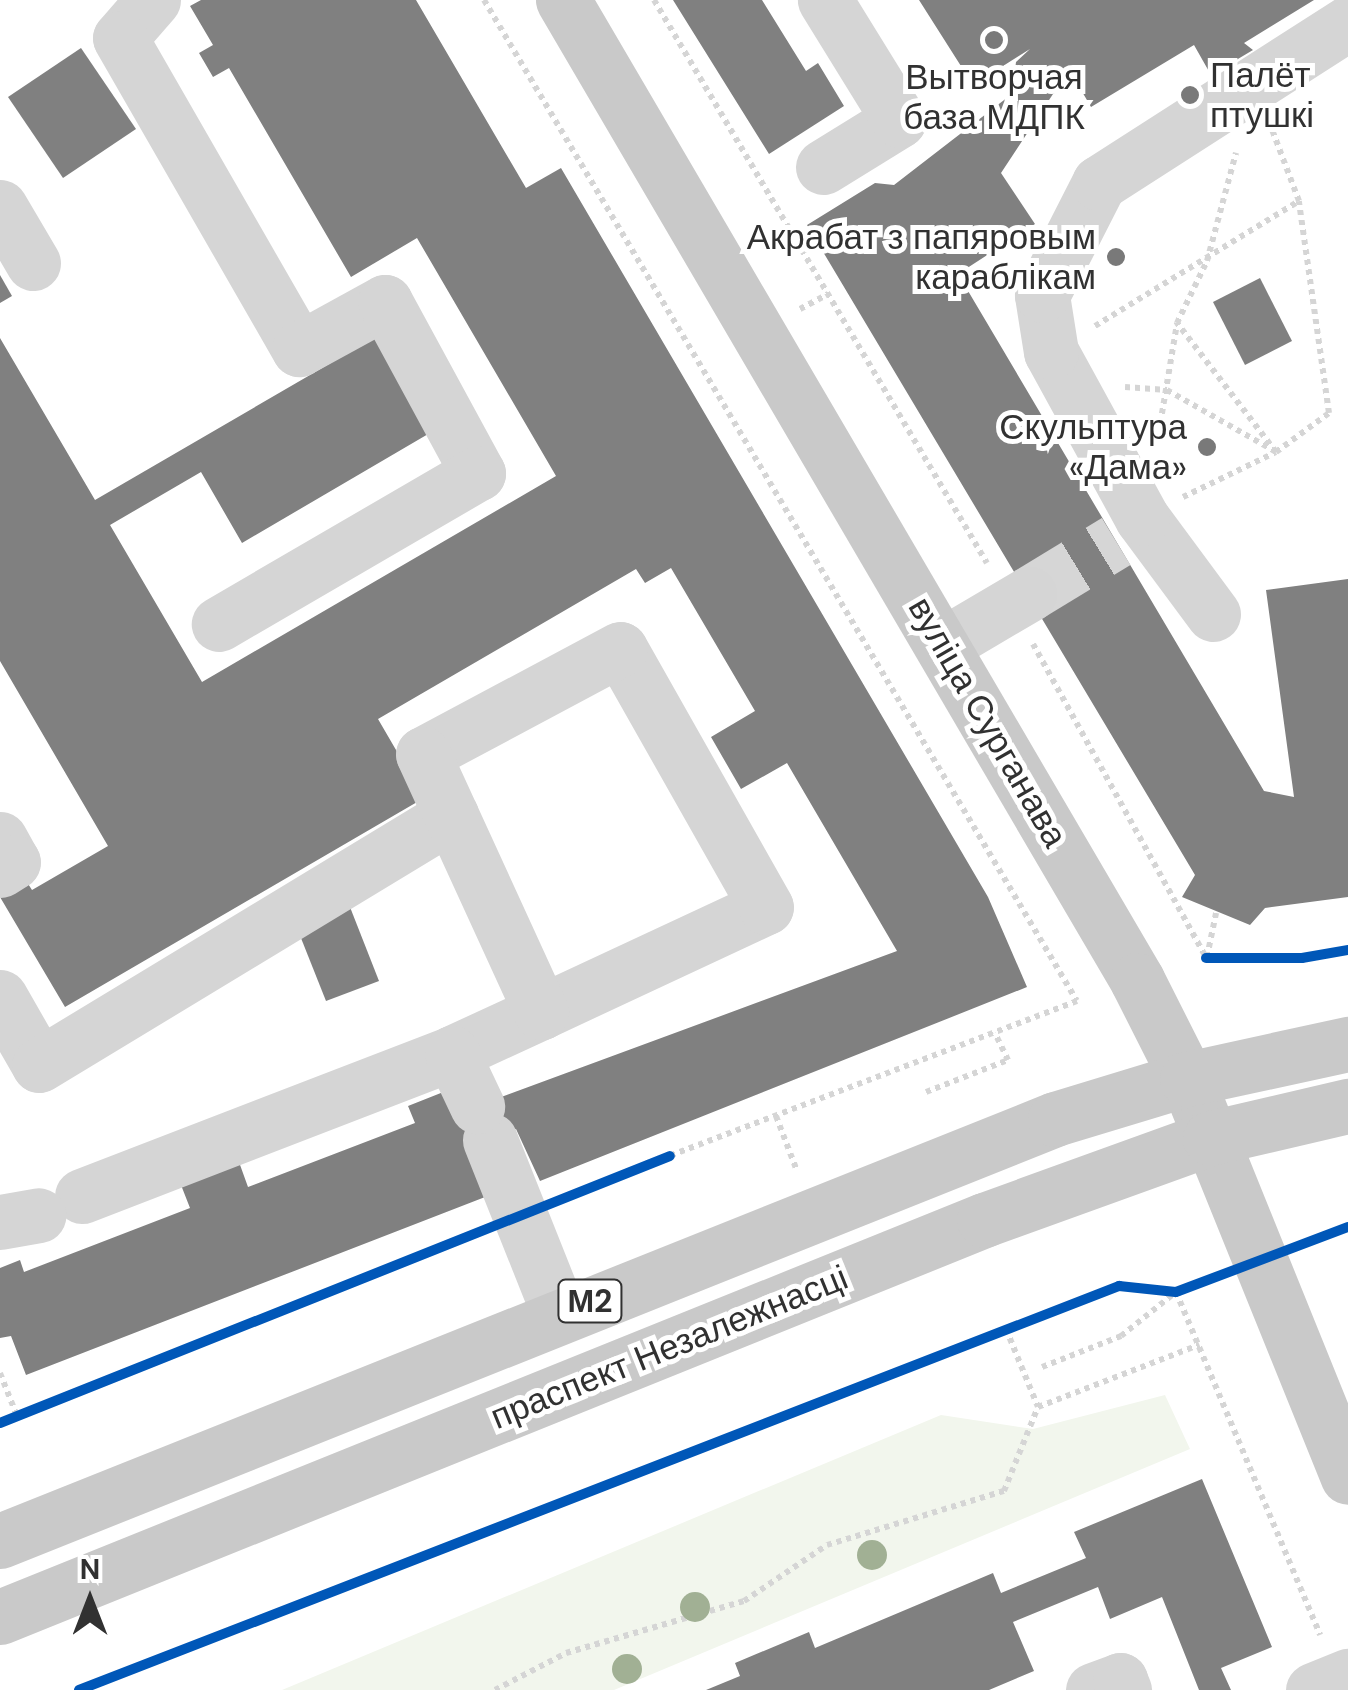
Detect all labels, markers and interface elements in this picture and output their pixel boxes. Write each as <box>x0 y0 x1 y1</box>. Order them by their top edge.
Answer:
marker: Вытворчая база МДПК <box>983 29 1005 51</box>
place label: Палёт птушкі <box>1210 54 1314 136</box>
place label: Вытворчая база МДПК <box>903 56 1085 138</box>
marker: Палёт птушкі <box>1179 84 1201 106</box>
place label: Акрабат з папяровым караблікам <box>747 216 1096 298</box>
marker: Акрабат з папяровым караблікам <box>1105 246 1127 268</box>
place label: Скульптура «Дама» <box>999 406 1187 488</box>
marker: Скульптура «Дама» <box>1196 436 1218 458</box>
street label: вуліца Сурганава <box>899 590 1077 854</box>
street label: праспект Незалежнасці <box>484 1256 854 1438</box>
road number: М2 <box>555 1274 625 1328</box>
north arrow <box>40 1550 140 1650</box>
text: N <box>80 1551 100 1588</box>

